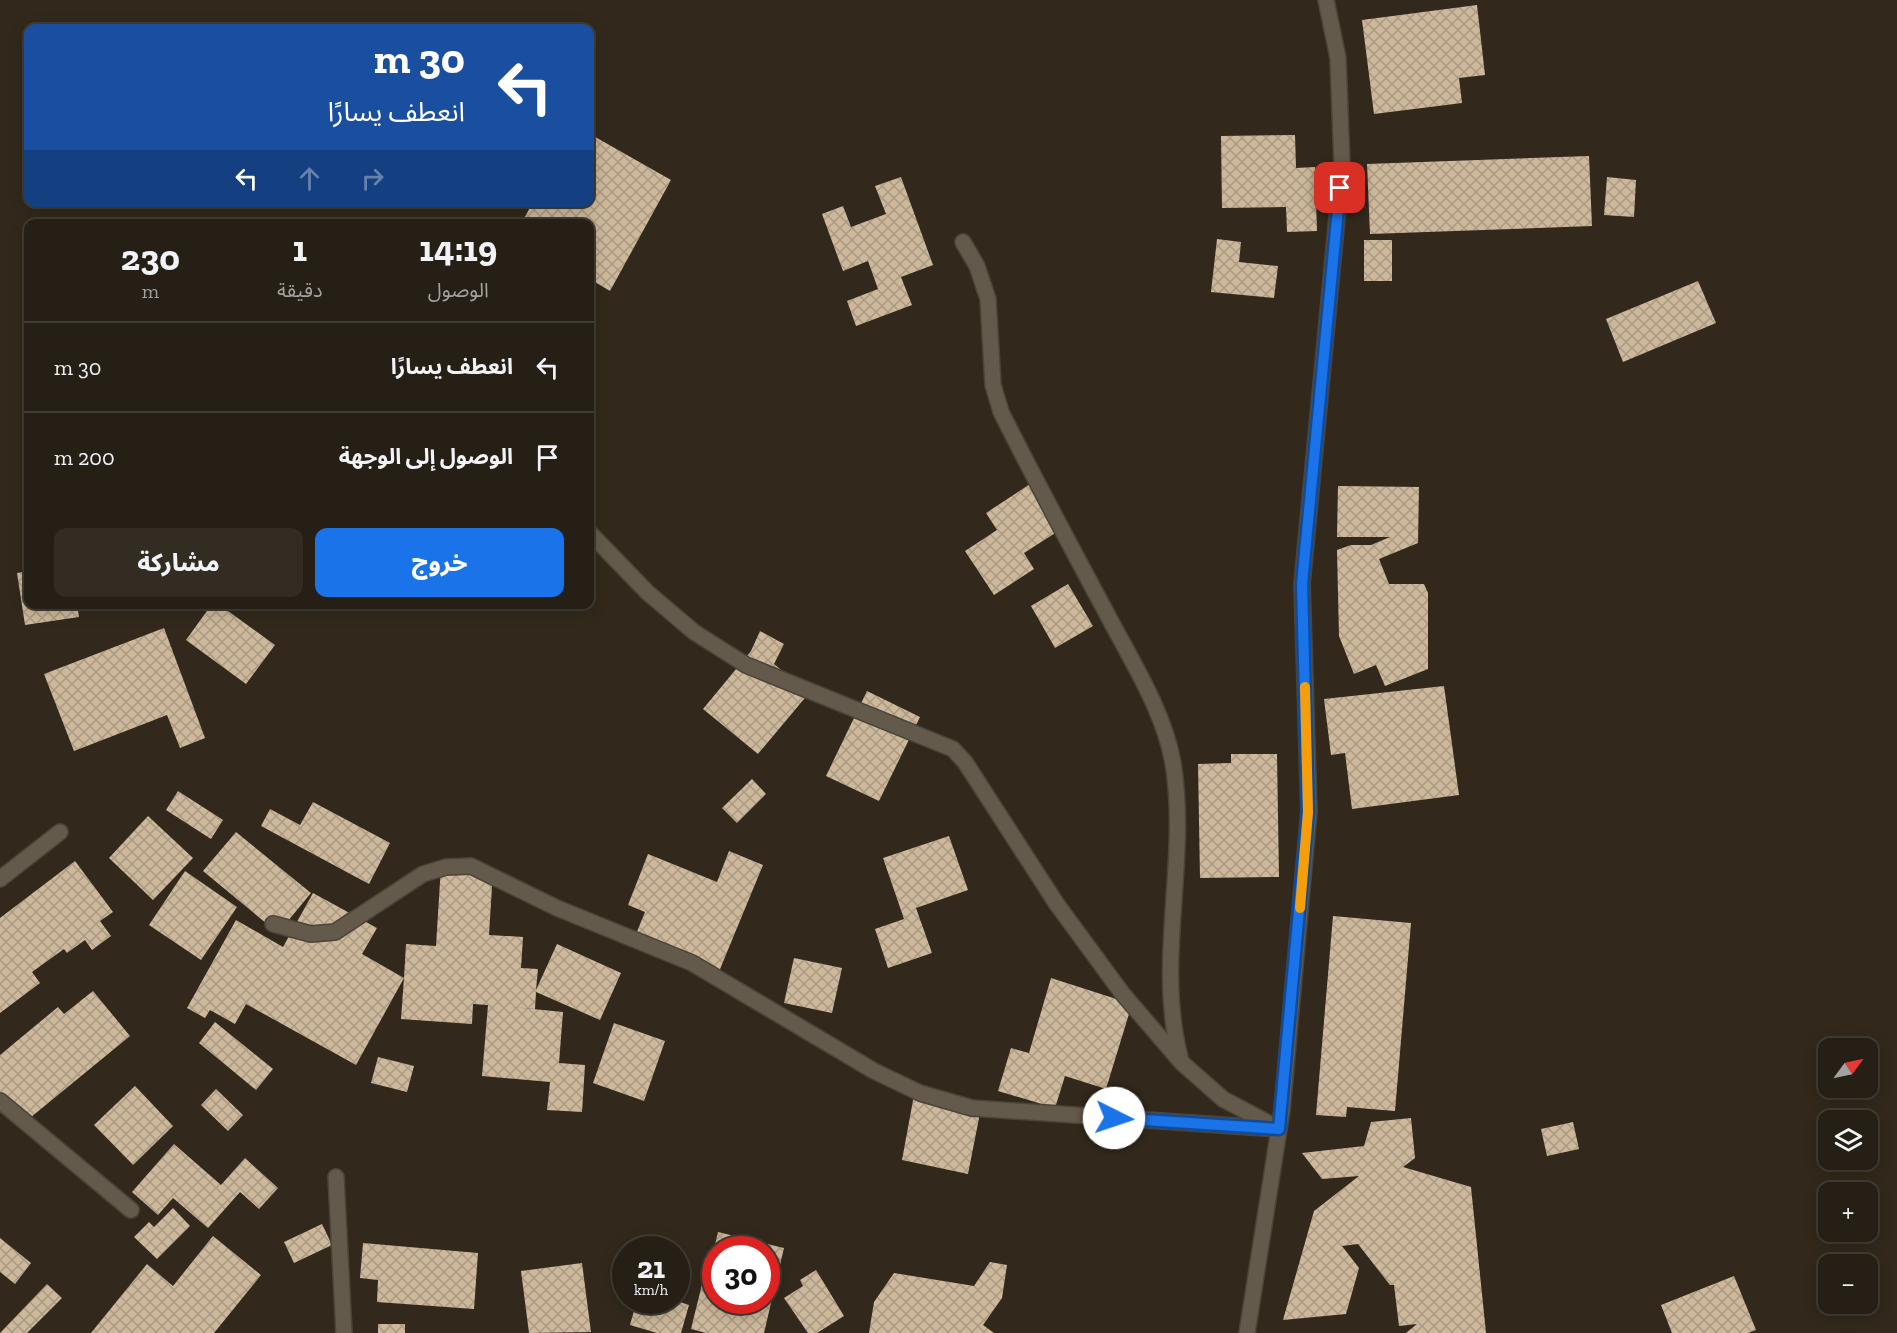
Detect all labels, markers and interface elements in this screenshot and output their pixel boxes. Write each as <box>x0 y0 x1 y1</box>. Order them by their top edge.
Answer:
text: 30 m <box>374 33 465 84</box>
icon: left <box>486 48 564 126</box>
text: انعطف يسارًا <box>328 96 465 128</box>
icon: left <box>230 162 263 195</box>
icon: ahead <box>293 162 326 195</box>
icon: right <box>356 162 389 195</box>
pin <box>1314 162 1365 213</box>
icon: arrive <box>1323 171 1356 204</box>
text: 1 <box>292 227 307 270</box>
text: 14:19 <box>419 227 497 270</box>
text: 230 <box>121 236 180 279</box>
text: دقيقة <box>277 278 323 302</box>
text: الوصول <box>428 278 489 302</box>
text: m <box>142 279 159 303</box>
icon: left <box>531 351 564 384</box>
text: انعطف يسارًا <box>391 353 513 380</box>
text: 30 m <box>54 354 101 381</box>
icon: arrive <box>531 441 564 474</box>
text: الوصول إلى الوجهة <box>339 443 513 470</box>
text: 200 m <box>54 444 115 471</box>
button: مشاركة <box>54 528 303 597</box>
button: خروج <box>315 528 564 597</box>
north arrow <box>1818 1038 1878 1098</box>
map controls <box>1818 1038 1878 1314</box>
position arrow <box>1082 1086 1146 1150</box>
button: layers <box>1818 1110 1878 1170</box>
button: + <box>1818 1182 1878 1242</box>
speed limit sign: 30 <box>702 1236 780 1314</box>
text: 21 <box>637 1250 665 1286</box>
button: − <box>1818 1254 1878 1314</box>
text: km/h <box>634 1281 668 1299</box>

